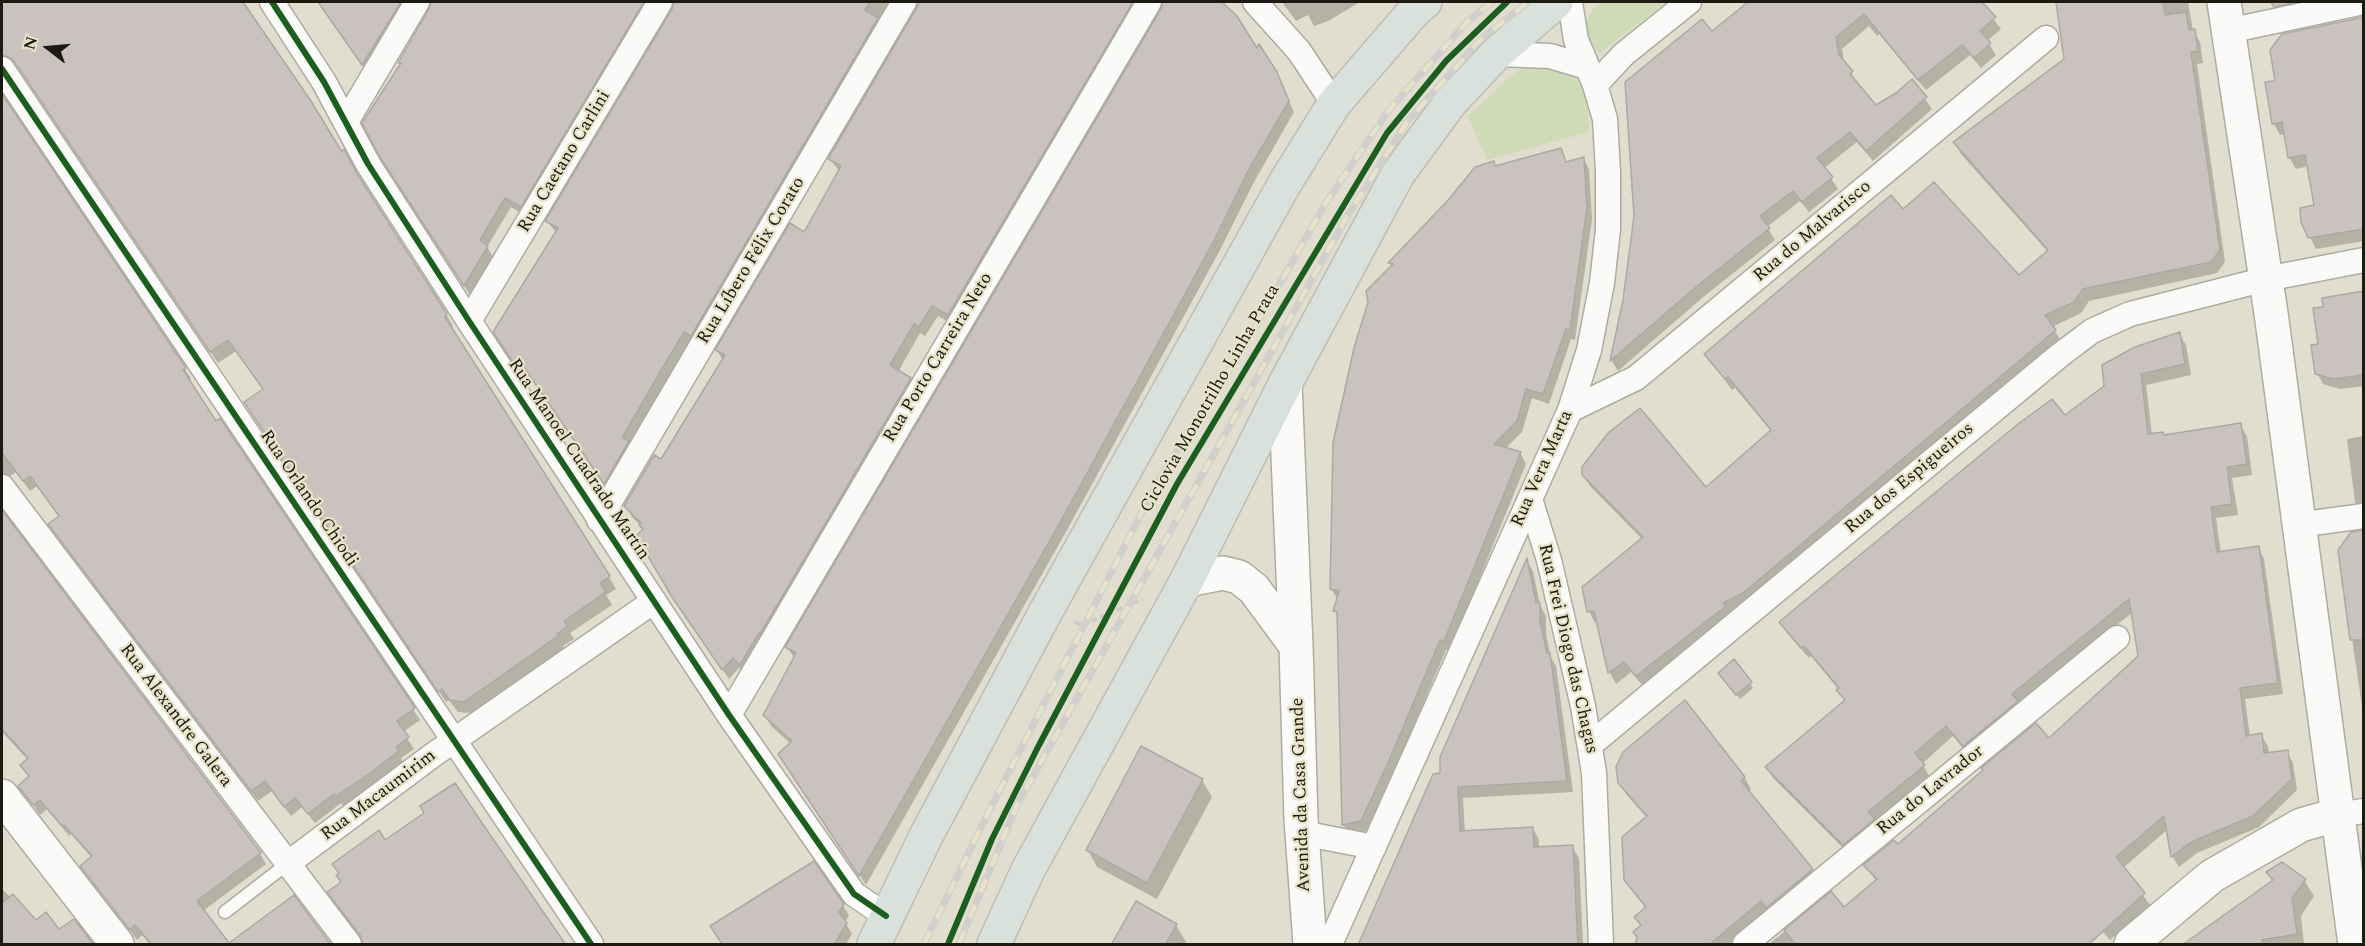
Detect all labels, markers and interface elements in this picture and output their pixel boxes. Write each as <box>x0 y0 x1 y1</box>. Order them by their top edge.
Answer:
north arrow <box>18 18 78 78</box>
text: N <box>17 33 44 53</box>
street label: Rua Caetano Carlini <box>514 87 616 237</box>
street label: Rua Líbero Félix Corato <box>694 174 810 348</box>
street label: Rua do Malvarisco <box>1750 176 1876 288</box>
street label: Rua Porto Carreira Neto <box>880 269 998 447</box>
street label: Ciclovia Monotrilho Linha Prata <box>1137 281 1285 517</box>
street label: Rua Manoel Cuadrado Martín <box>502 355 654 565</box>
street label: Rua Vera Marta <box>1508 407 1578 531</box>
street label: Rua dos Espigueiros <box>1841 419 1979 539</box>
street label: Rua Orlando Chiodi <box>254 426 362 572</box>
street label: Rua Frei Diogo das Chagas <box>1532 542 1602 756</box>
street label: Rua Alexandre Galera <box>114 640 236 792</box>
street label: Avenida da Casa Grande <box>1288 697 1316 893</box>
street label: Rua do Lavrador <box>1873 741 1989 841</box>
street label: Rua Macaumirim <box>317 746 441 846</box>

